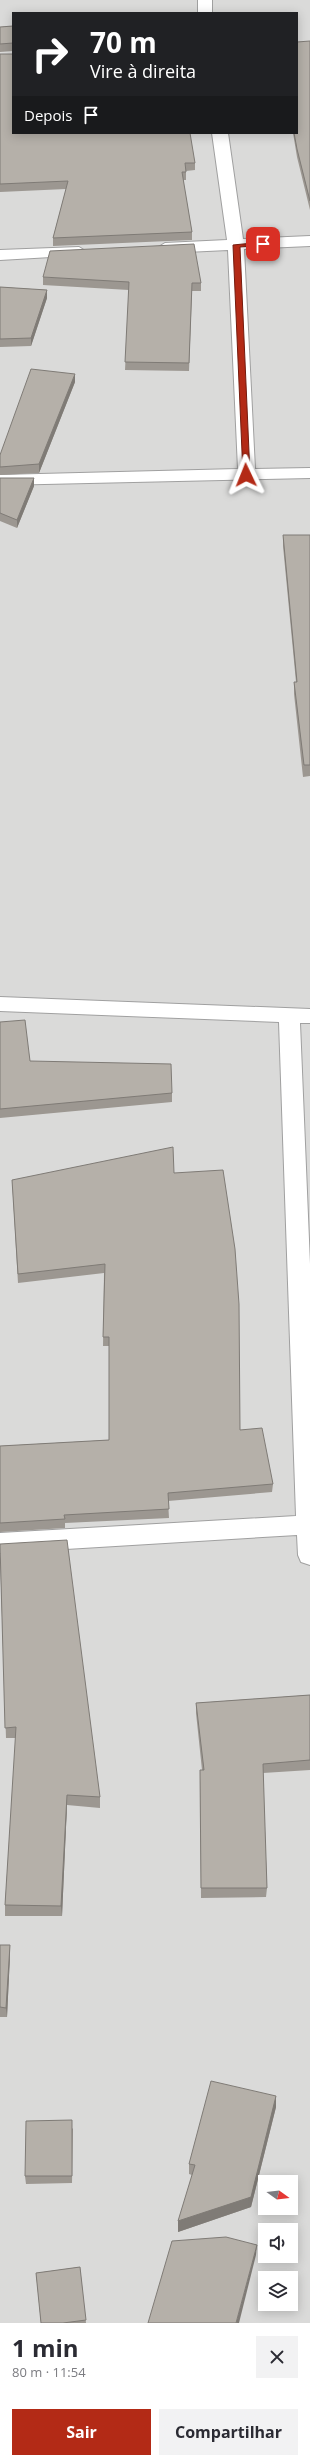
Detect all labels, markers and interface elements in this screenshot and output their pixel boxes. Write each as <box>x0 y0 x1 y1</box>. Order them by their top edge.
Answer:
text: 70 m <box>90 23 157 61</box>
icon: right <box>24 28 76 80</box>
text: Vire à direita <box>90 59 196 83</box>
icon: arrive <box>80 104 102 126</box>
text: Depois <box>24 105 72 125</box>
pin <box>246 227 280 261</box>
icon: arrive <box>252 233 274 255</box>
position arrow <box>225 454 267 496</box>
north arrow <box>258 2175 298 2215</box>
map controls <box>258 2175 298 2311</box>
button: sound <box>258 2223 298 2263</box>
button: layers <box>258 2271 298 2311</box>
text: 1 min <box>12 2331 79 2364</box>
button: close <box>256 2336 298 2378</box>
text: 80 m · 11:54 <box>12 2363 86 2381</box>
button: Sair <box>12 2409 151 2455</box>
button: Compartilhar <box>159 2409 298 2455</box>

